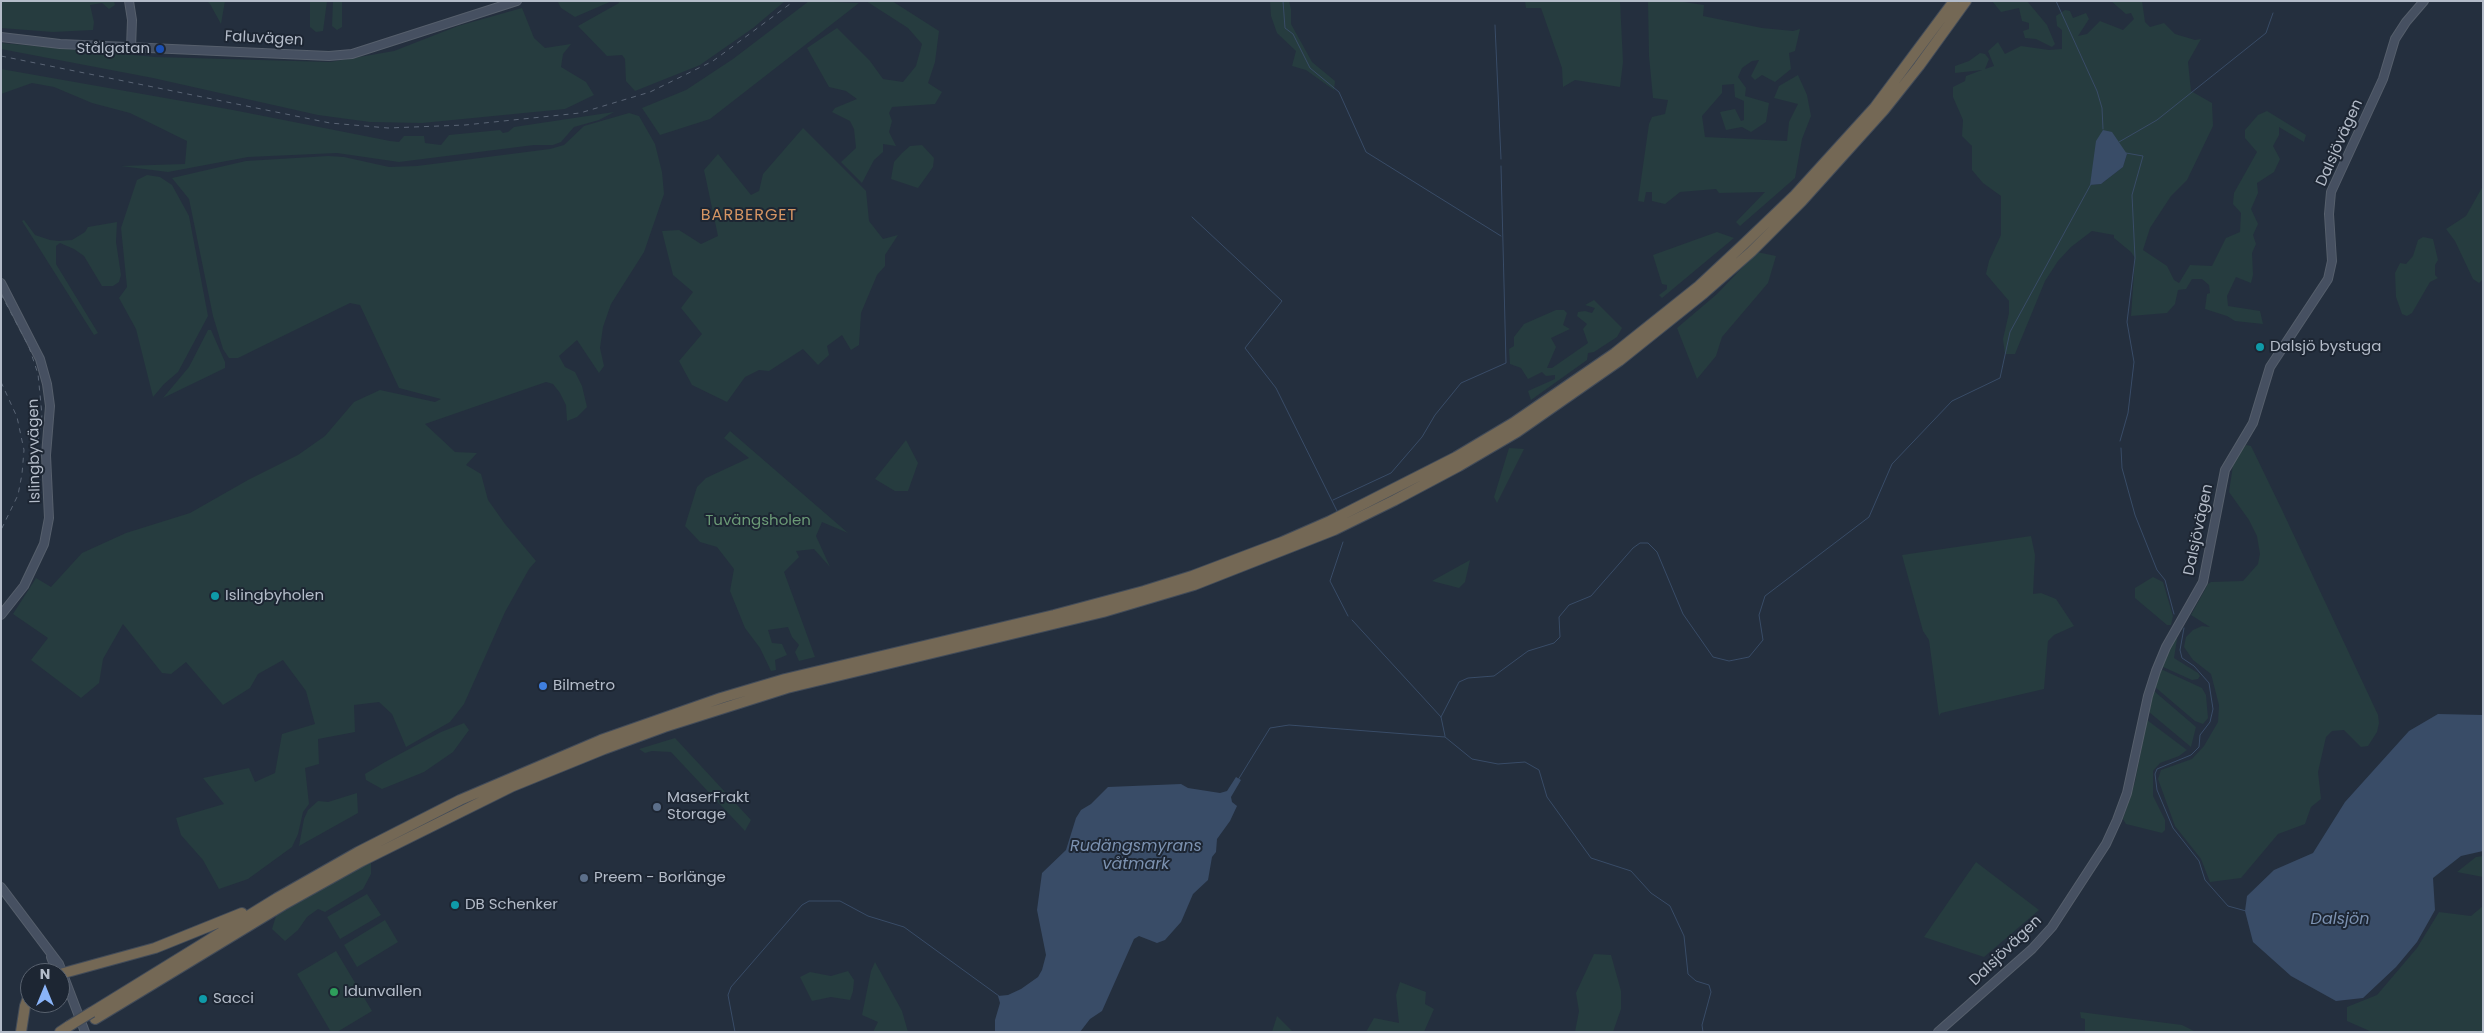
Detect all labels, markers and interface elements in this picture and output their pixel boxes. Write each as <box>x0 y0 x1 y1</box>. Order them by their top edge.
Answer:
street label: Faluvägen <box>224 28 304 50</box>
place label: Stålgatan <box>76 40 150 58</box>
marker: Stålgatan <box>154 43 166 55</box>
street label: Dalsjövägen <box>2313 97 2367 189</box>
district label: BARBERGET <box>700 206 798 226</box>
place label: Dalsjö bystuga <box>2270 338 2381 356</box>
marker: Dalsjö bystuga <box>2254 341 2266 353</box>
street label: Islingbyvägen <box>25 398 45 504</box>
street label: Dalsjövägen <box>2181 483 2217 577</box>
park label: Tuvängsholen <box>705 512 811 530</box>
place label: Islingbyholen <box>225 587 324 605</box>
marker: Islingbyholen <box>209 590 221 602</box>
place label: Bilmetro <box>553 677 615 695</box>
marker: Bilmetro <box>537 680 549 692</box>
place label: MaserFrakt Storage <box>667 789 749 824</box>
marker: MaserFrakt Storage <box>651 801 663 813</box>
water label: Rudängsmyrans våtmark <box>1070 837 1202 875</box>
place label: Preem - Borlänge <box>594 869 726 887</box>
marker: Preem - Borlänge <box>578 872 590 884</box>
place label: DB Schenker <box>465 896 558 914</box>
marker: DB Schenker <box>449 899 461 911</box>
water label: Dalsjön <box>2311 910 2369 930</box>
street label: Dalsjövägen <box>1966 912 2046 990</box>
north arrow <box>20 963 70 1013</box>
text: N <box>40 964 50 984</box>
place label: Idunvallen <box>344 983 422 1001</box>
marker: Idunvallen <box>328 986 340 998</box>
place label: Sacci <box>213 990 254 1008</box>
marker: Sacci <box>197 993 209 1005</box>

